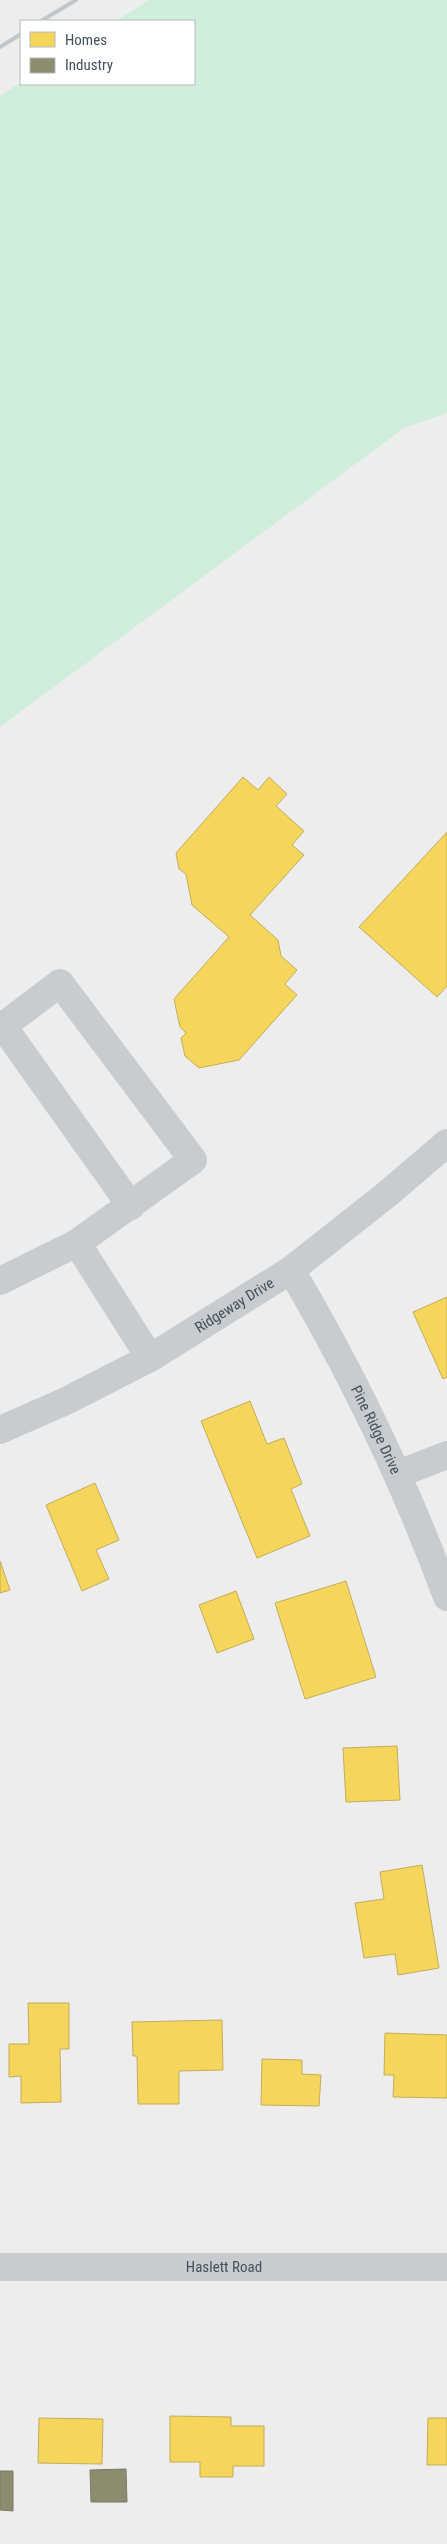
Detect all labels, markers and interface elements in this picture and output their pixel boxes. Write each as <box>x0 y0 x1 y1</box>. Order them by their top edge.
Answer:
legend <box>20 20 195 85</box>
text: Homes <box>65 31 107 49</box>
text: Industry <box>65 56 113 74</box>
street label: Ridgeway Drive <box>192 1274 277 1337</box>
street label: Pine Ridge Drive <box>347 1382 405 1477</box>
street label: Haslett Road <box>186 2258 262 2276</box>

